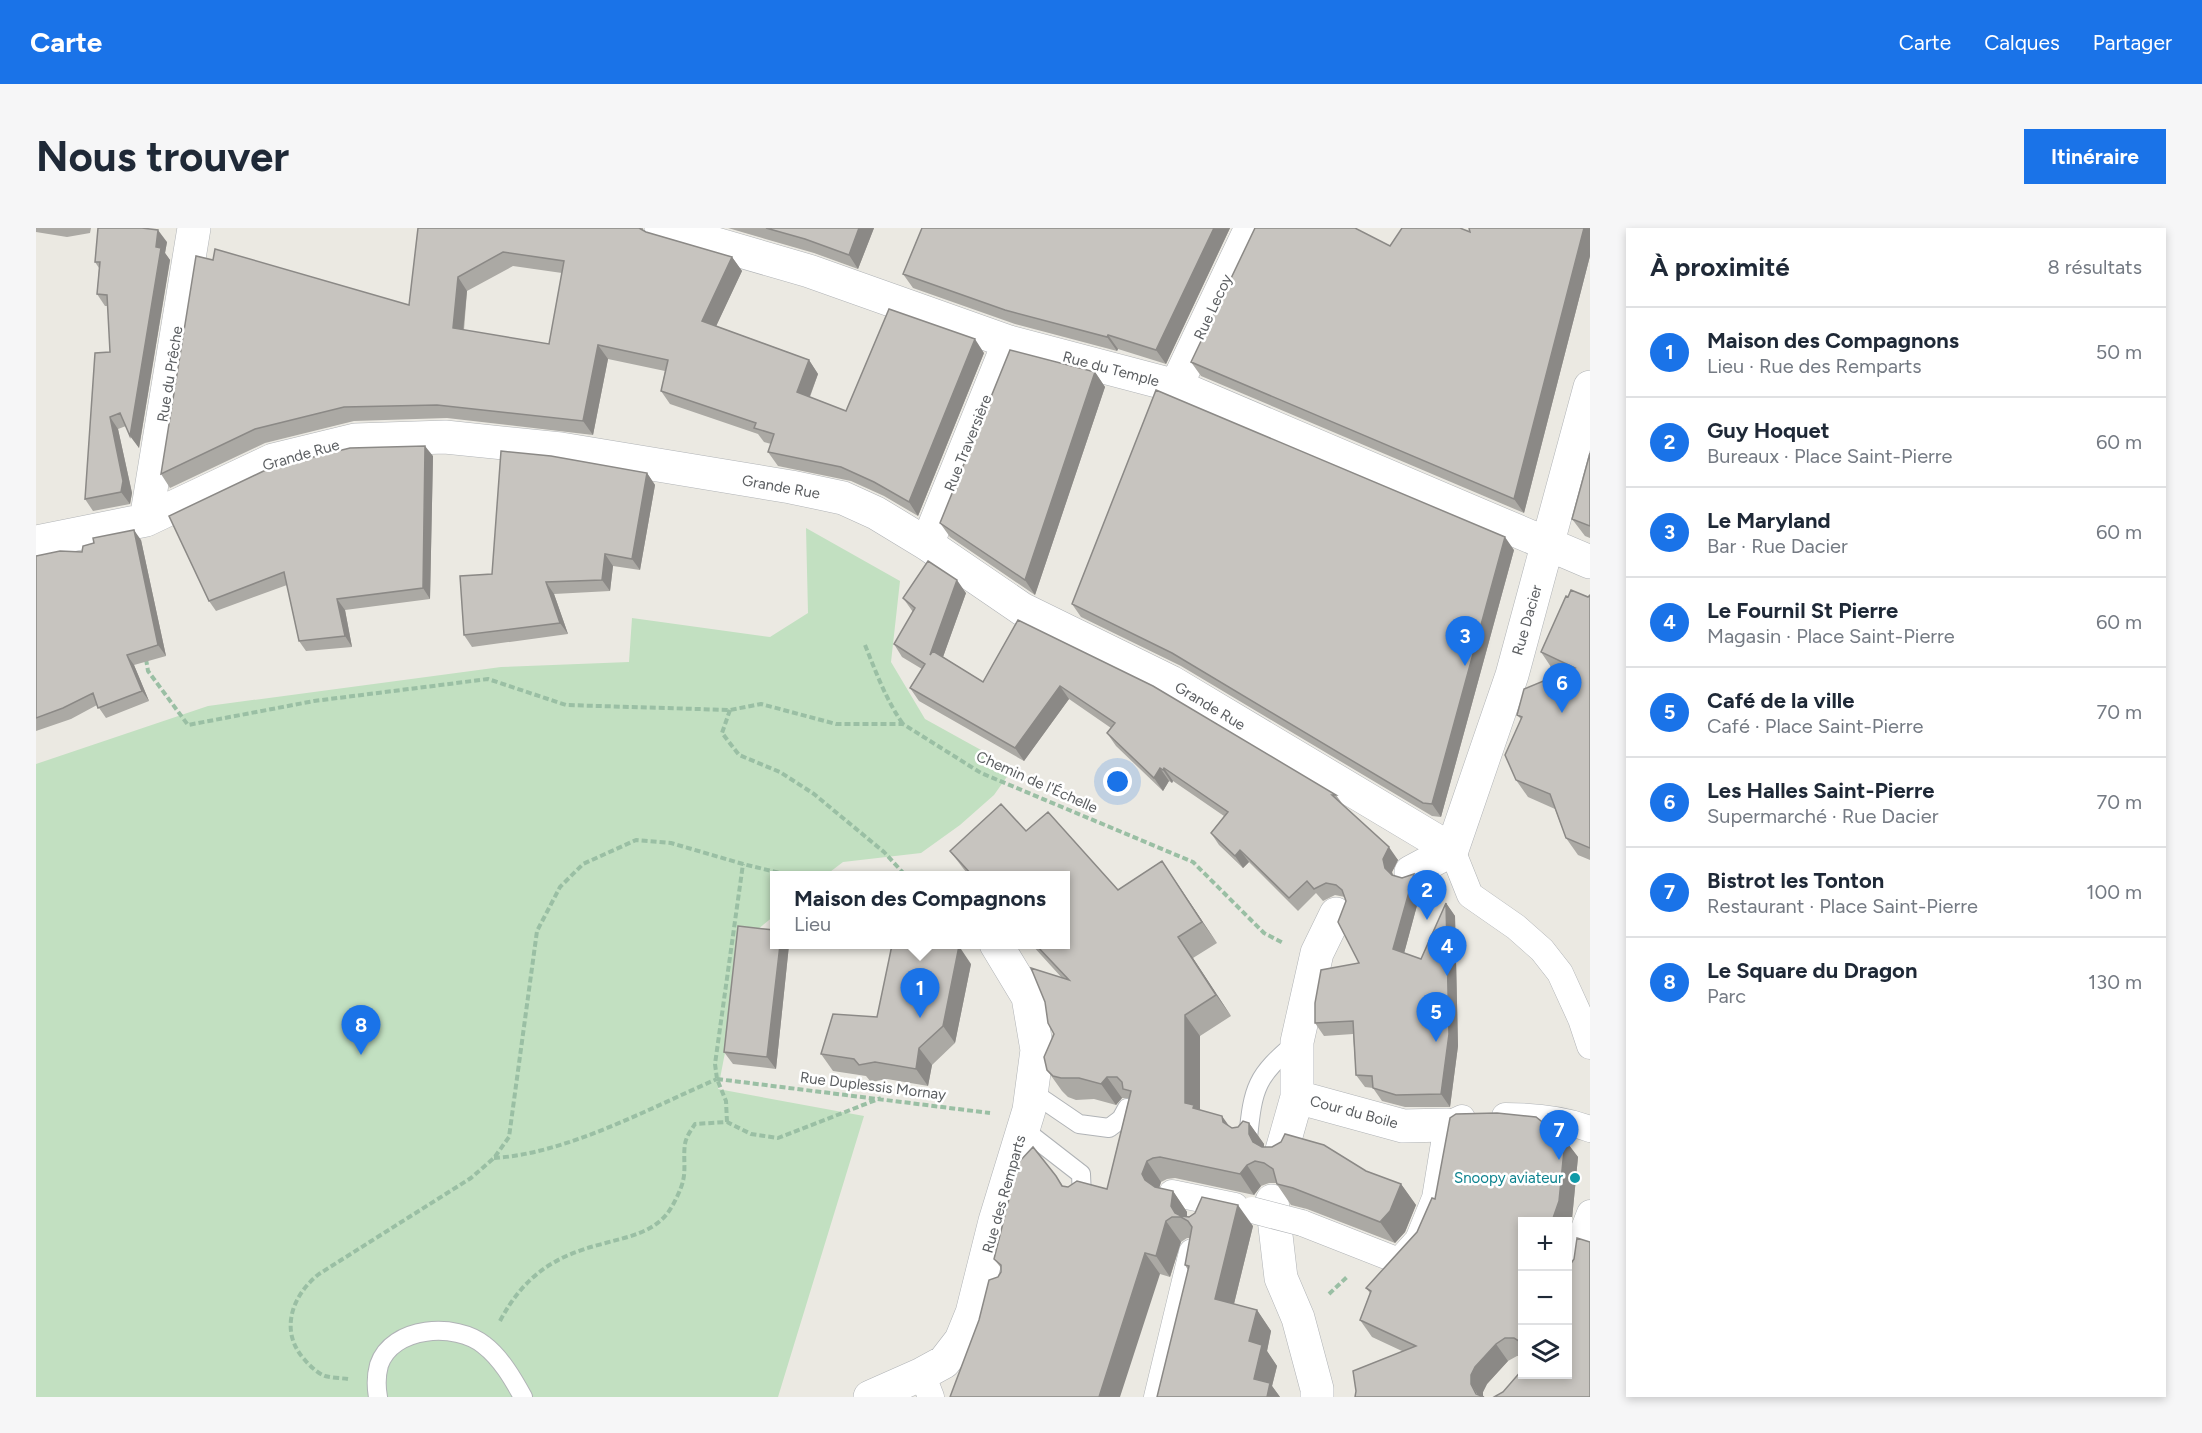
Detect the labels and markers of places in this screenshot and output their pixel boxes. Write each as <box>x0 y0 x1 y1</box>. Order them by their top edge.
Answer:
pin: 3 <box>1446 616 1484 666</box>
pin: 6 <box>1542 664 1582 713</box>
pin: 2 <box>1408 870 1446 920</box>
pin: 4 <box>1428 926 1466 976</box>
pin: 1 <box>900 968 940 1018</box>
pin: 5 <box>1416 992 1456 1042</box>
pin: 8 <box>342 1006 380 1055</box>
pin: 7 <box>1540 1110 1579 1160</box>
place label: Snoopy aviateur <box>1454 1169 1563 1187</box>
marker: Snoopy aviateur <box>1568 1171 1582 1185</box>

